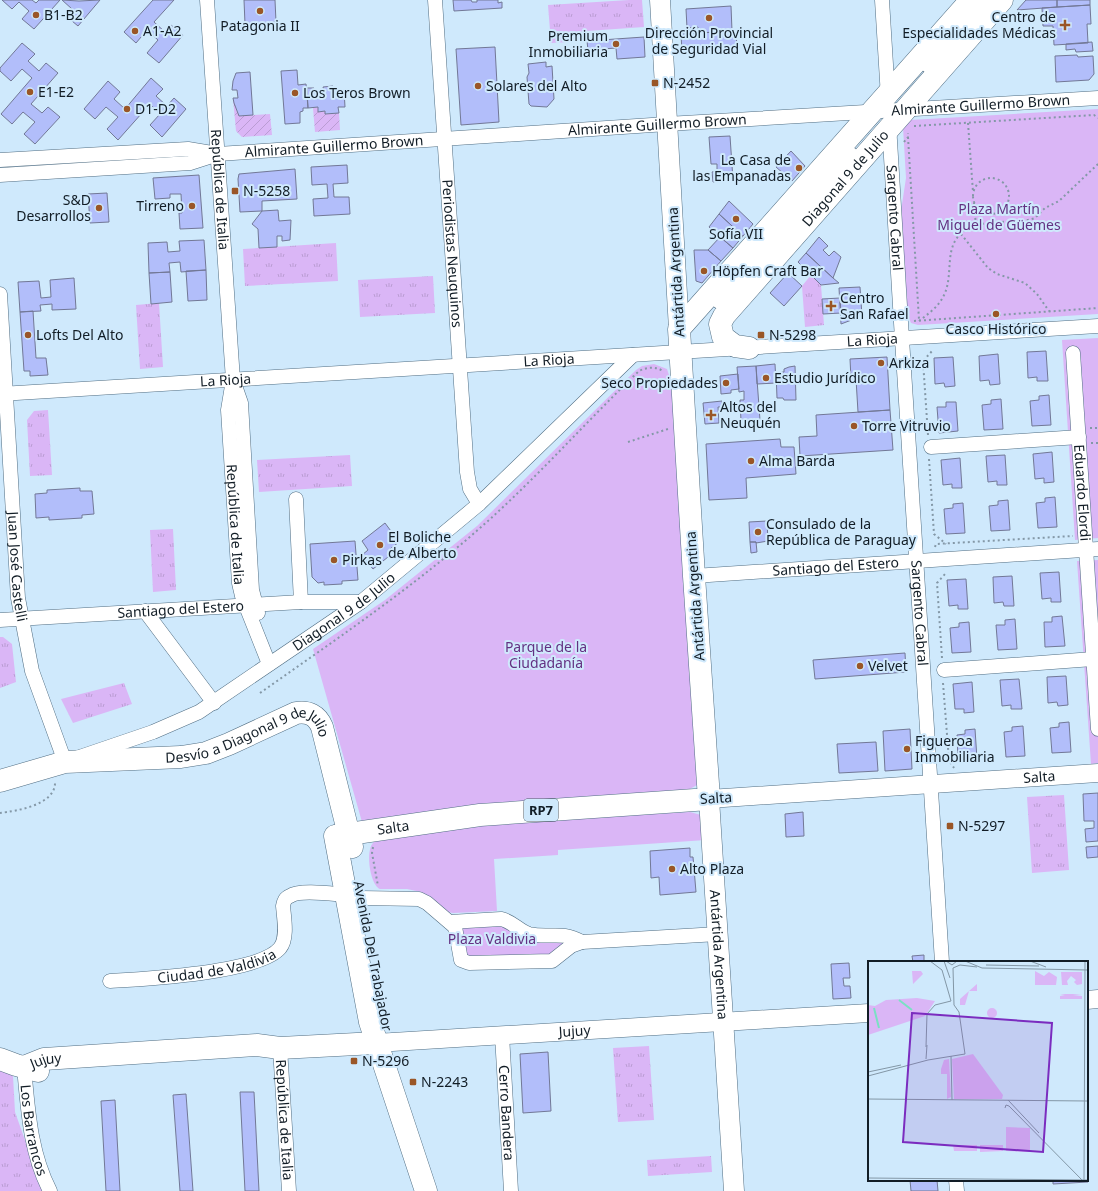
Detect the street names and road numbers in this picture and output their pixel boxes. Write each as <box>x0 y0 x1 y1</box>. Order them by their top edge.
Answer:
street label: Almirante Guillermo Brown <box>891 90 1071 119</box>
street label: Almirante Guillermo Brown <box>567 109 747 140</box>
street label: Diagonal 9 de Julio <box>797 126 893 230</box>
street label: República de Italia <box>207 129 234 251</box>
street label: Almirante Guillermo Brown <box>244 130 424 161</box>
street label: Sargento Cabral <box>882 164 908 271</box>
street label: Periodistas Neuquinos <box>438 179 467 328</box>
street label: Antártida Argentina <box>663 207 688 337</box>
street label: La Rioja <box>846 328 898 351</box>
street label: La Rioja <box>523 348 575 371</box>
street label: La Rioja <box>199 368 252 391</box>
street label: Eduardo Elordi <box>1070 444 1095 542</box>
street label: República de Italia <box>222 463 249 585</box>
street label: Juan José Castelli <box>4 509 32 623</box>
street label: Antártida Argentina <box>680 531 709 662</box>
street label: Santiago del Estero <box>772 552 900 580</box>
street label: Sargento Cabral <box>907 560 933 666</box>
street label: Diagonal 9 de Julio <box>288 568 399 655</box>
street label: Santiago del Estero <box>117 595 244 622</box>
street label: Desvío a Diagonal 9 de Julio <box>165 702 334 767</box>
street label: Salta <box>1023 766 1056 787</box>
street label: Salta <box>699 787 733 808</box>
road number: RP7 <box>524 799 558 821</box>
street label: Salta <box>376 815 410 839</box>
street label: Avenida Del Trabajador <box>350 879 397 1033</box>
street label: Antártida Argentina <box>706 889 733 1020</box>
street label: Ciudad de Valdivia <box>156 944 279 987</box>
street label: Jujuy <box>556 1020 592 1041</box>
street label: Jujuy <box>25 1048 63 1073</box>
street label: República de Italia <box>272 1059 298 1181</box>
street label: Cerro Bandera <box>495 1065 519 1161</box>
street label: Los Barrancos <box>17 1084 52 1179</box>

